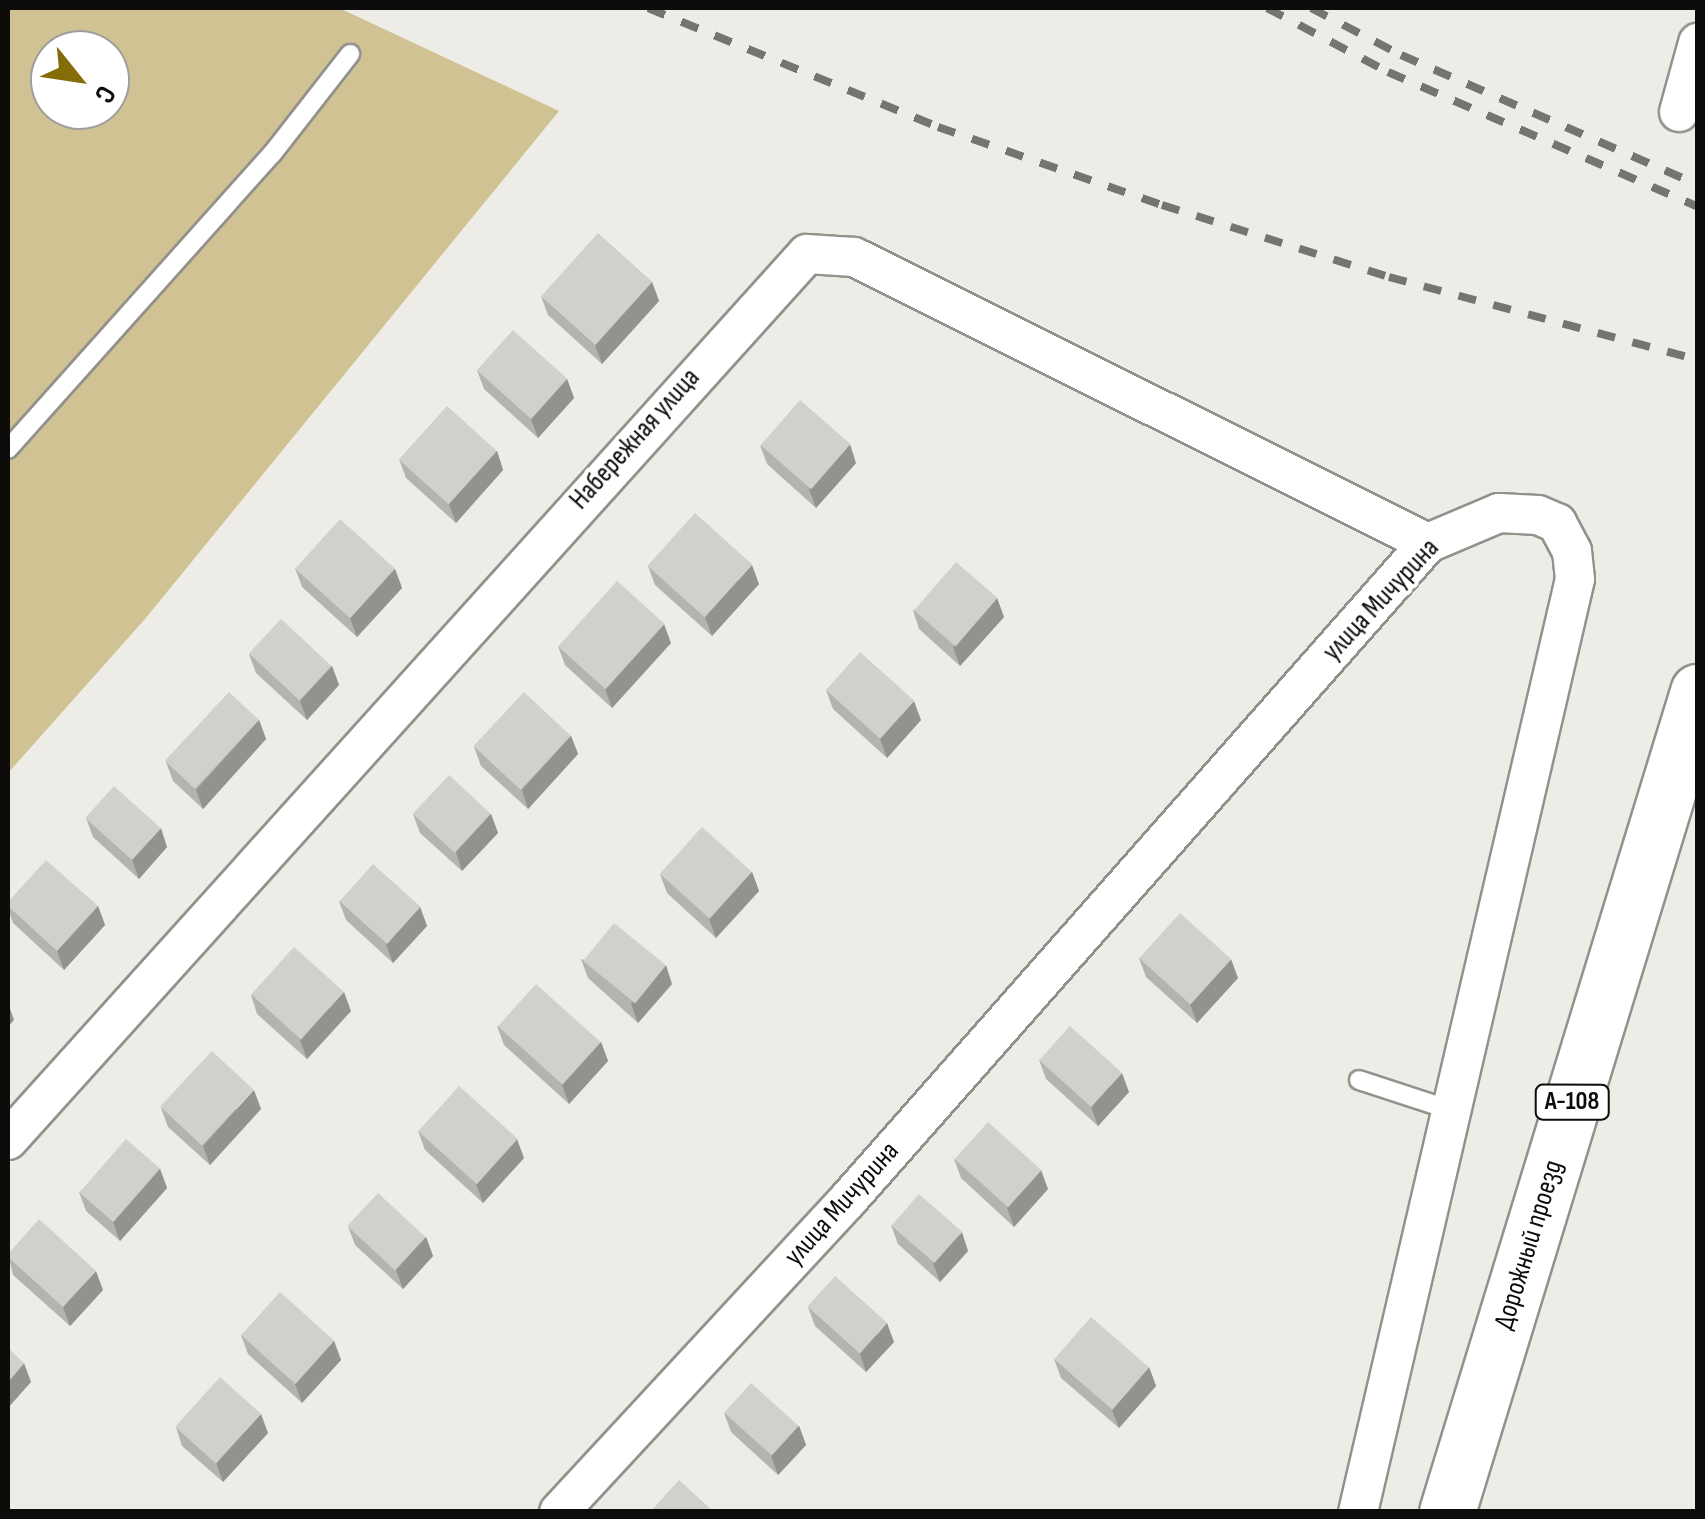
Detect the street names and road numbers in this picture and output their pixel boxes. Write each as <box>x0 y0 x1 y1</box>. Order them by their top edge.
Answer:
street label: Набережная улица <box>563 361 707 517</box>
street label: улица Мичурина <box>1316 532 1446 668</box>
road number: А-108 <box>1534 1082 1610 1122</box>
street label: улица Мичурина <box>778 1135 906 1273</box>
street label: Дорожный проезд <box>1487 1156 1571 1334</box>

